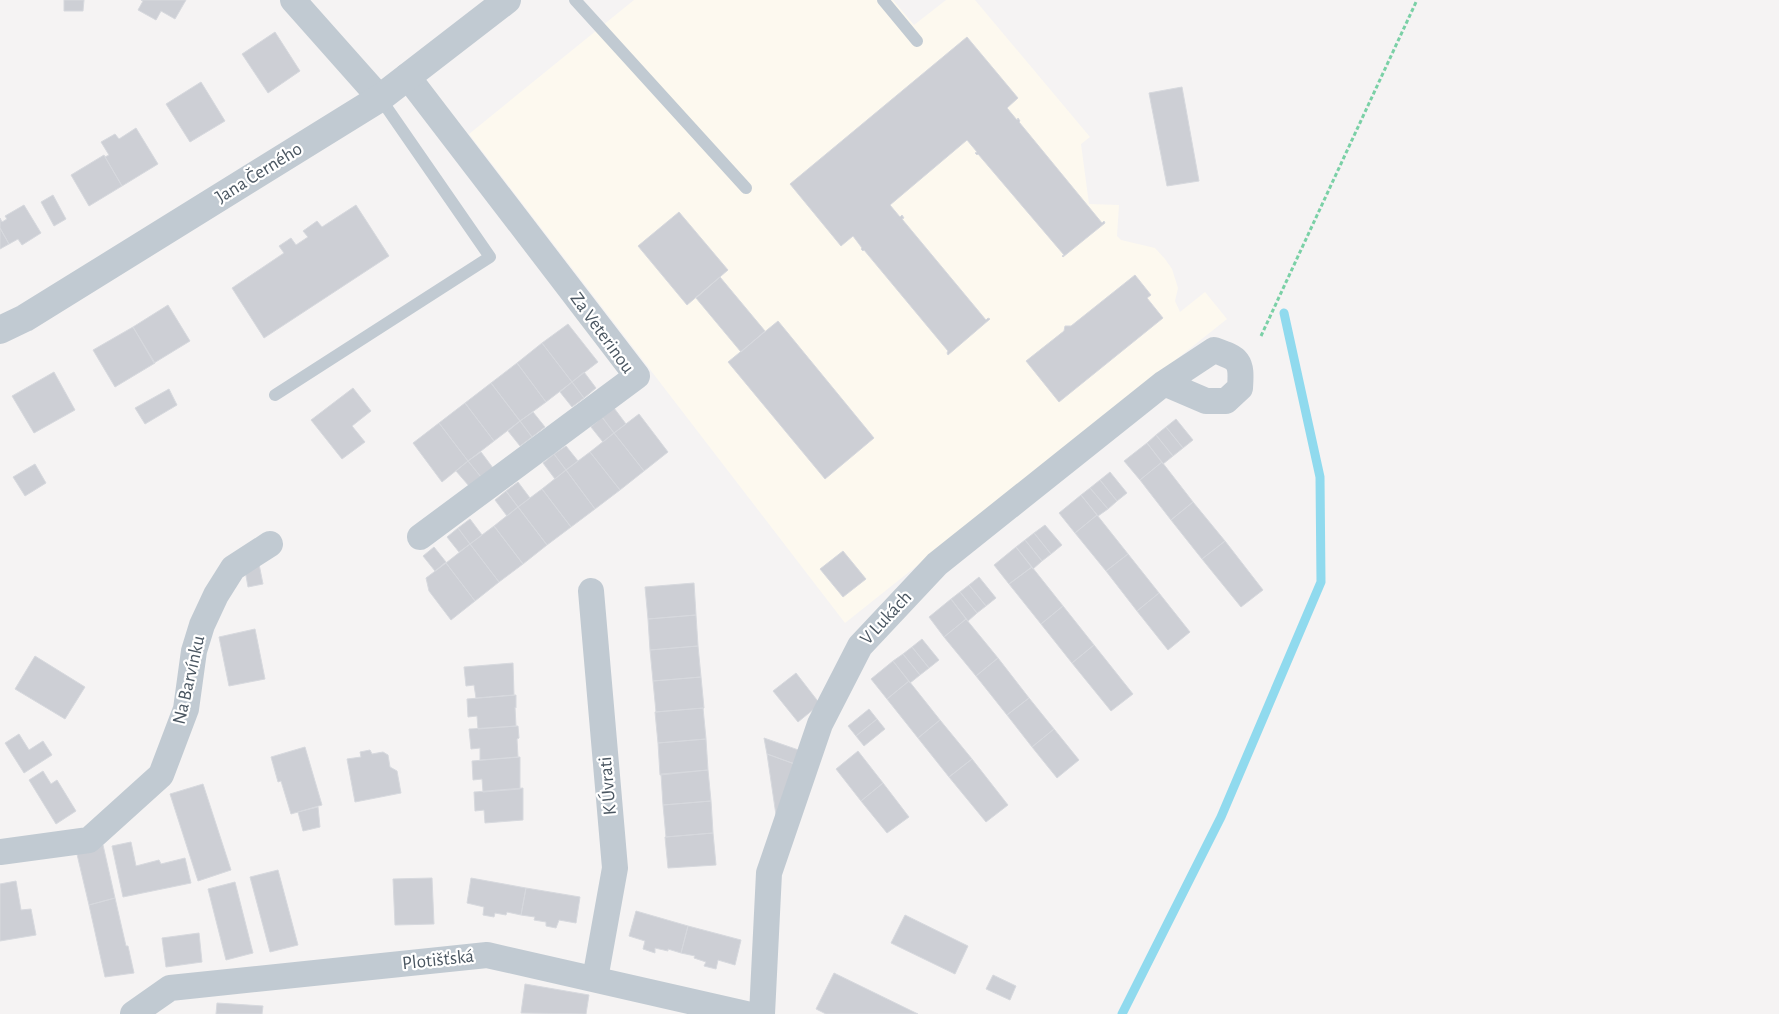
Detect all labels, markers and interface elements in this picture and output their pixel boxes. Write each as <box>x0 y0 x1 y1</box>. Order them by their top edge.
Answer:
street label: Jana Černého <box>211 137 306 207</box>
street label: Za Veterinou <box>566 289 638 377</box>
street label: V Lukách <box>857 588 915 648</box>
street label: Na Barvínku <box>170 633 208 726</box>
street label: K Úvrati <box>594 756 620 816</box>
street label: Plotišťská <box>401 947 475 973</box>

